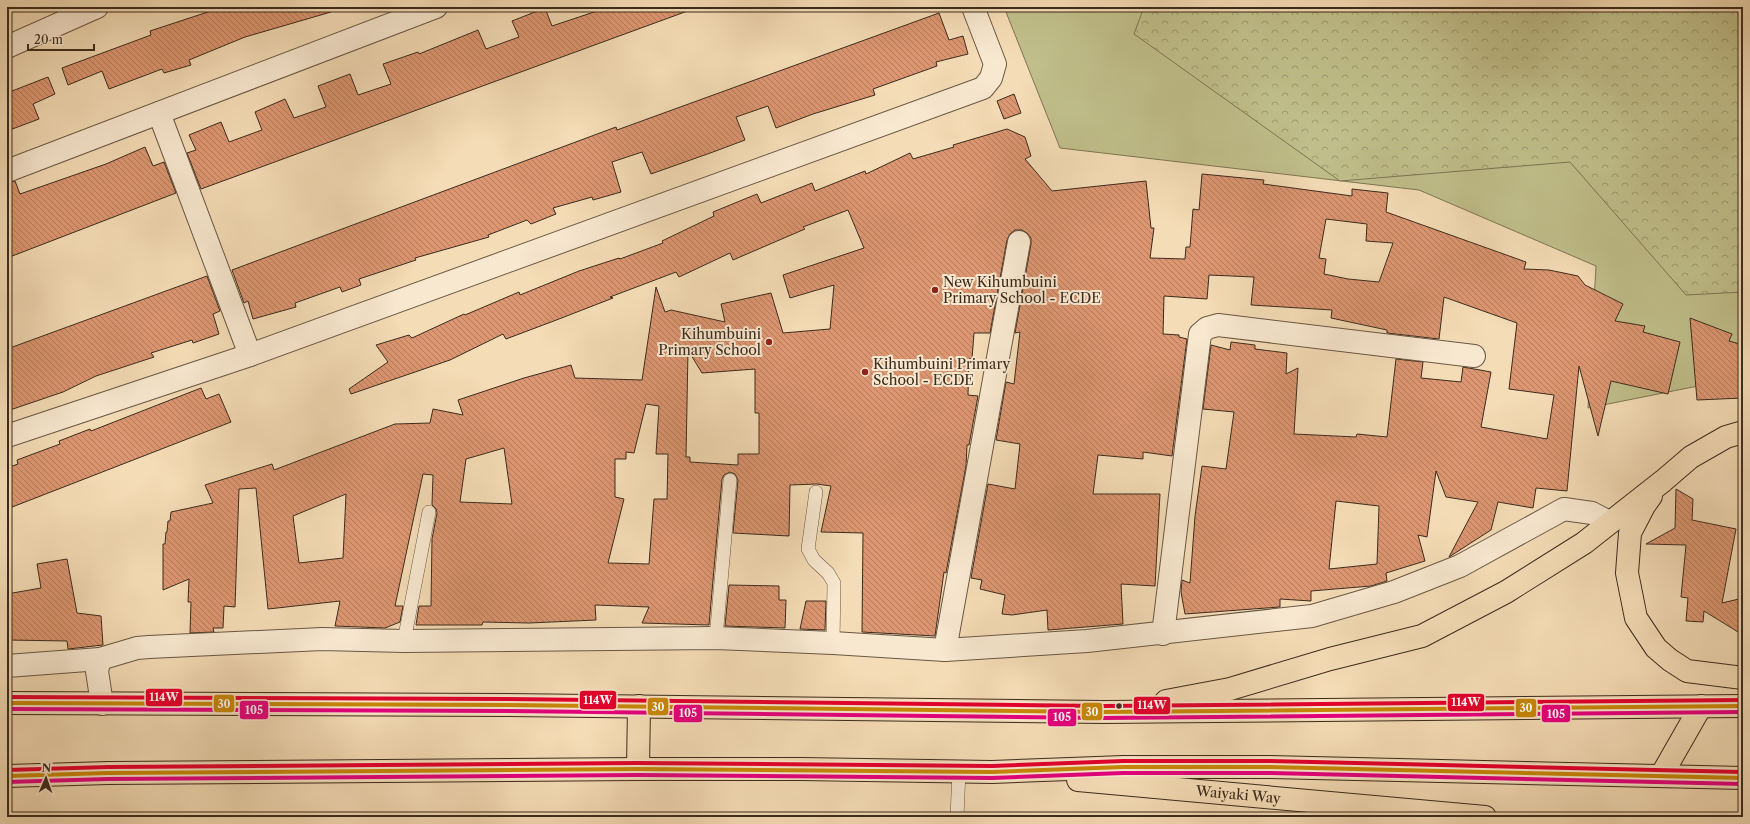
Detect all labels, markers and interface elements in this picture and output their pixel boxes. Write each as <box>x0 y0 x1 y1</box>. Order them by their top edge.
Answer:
scale bar <box>28 26 94 52</box>
text: 20 m <box>34 32 63 47</box>
place label: New Kihumbuini Primary School - ECDE <box>943 273 1101 307</box>
marker: New Kihumbuini Primary School - ECDE <box>930 285 940 295</box>
place label: Kihumbuini Primary School <box>658 325 761 359</box>
marker: Kihumbuini Primary School <box>764 337 774 347</box>
place label: Kihumbuini Primary School - ECDE <box>873 355 1010 389</box>
marker: Kihumbuini Primary School - ECDE <box>860 367 870 377</box>
line badge: 114W <box>145 688 183 707</box>
text: 114W <box>149 690 180 704</box>
line badge: 114W <box>579 690 617 710</box>
text: 114W <box>583 693 614 707</box>
line badge: 114W <box>1447 693 1485 712</box>
line badge: 30 <box>213 694 235 713</box>
text: 114W <box>1451 695 1482 709</box>
line badge: 114W <box>1133 696 1171 715</box>
text: 30 <box>217 697 231 711</box>
line badge: 30 <box>647 697 669 716</box>
text: 114W <box>1137 698 1168 712</box>
line badge: 30 <box>1515 698 1537 718</box>
line badge: 105 <box>239 700 269 720</box>
text: 30 <box>651 700 665 714</box>
unlabelled marker <box>1114 701 1124 711</box>
text: 30 <box>1519 701 1533 715</box>
line badge: 30 <box>1081 702 1103 721</box>
text: 105 <box>245 703 263 717</box>
line badge: 105 <box>673 704 703 723</box>
line badge: 105 <box>1541 704 1571 723</box>
text: 30 <box>1085 705 1099 719</box>
text: 105 <box>679 706 697 720</box>
text: 105 <box>1547 707 1565 721</box>
line badge: 105 <box>1047 708 1077 727</box>
text: 105 <box>1053 710 1071 724</box>
north arrow <box>26 758 66 798</box>
text: N <box>41 761 52 775</box>
street label: Waiyaki Way <box>1194 782 1282 807</box>

